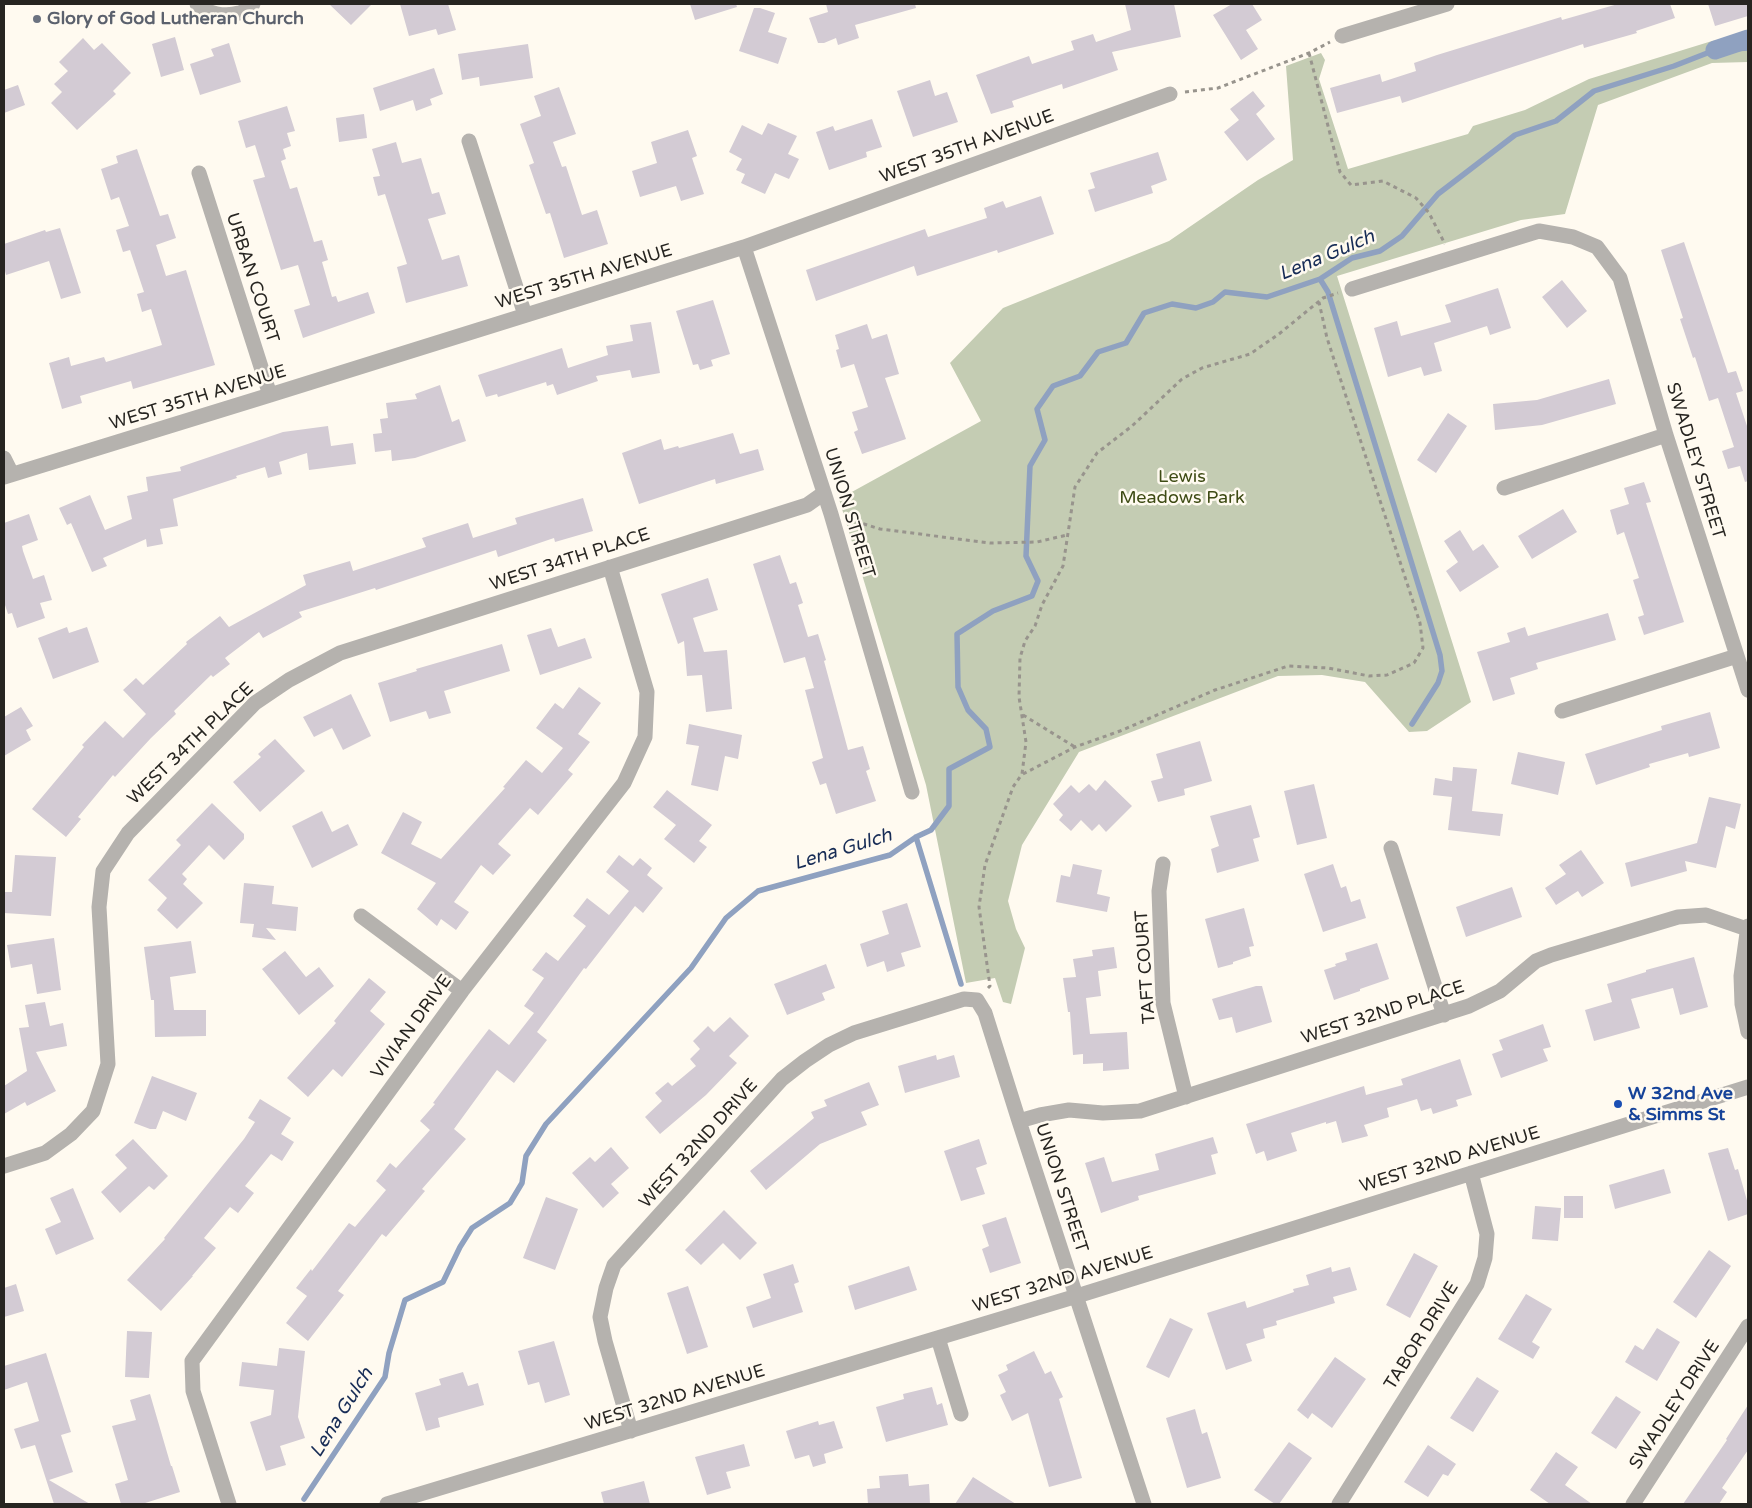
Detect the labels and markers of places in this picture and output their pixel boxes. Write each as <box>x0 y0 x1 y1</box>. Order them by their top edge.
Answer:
place label: Glory of God Lutheran Church <box>47 8 304 30</box>
marker: Glory of God Lutheran Church <box>31 13 43 25</box>
place label: W 32nd Ave & Simms St <box>1628 1083 1733 1126</box>
marker: W 32nd Ave & Simms St <box>1612 1098 1624 1110</box>

